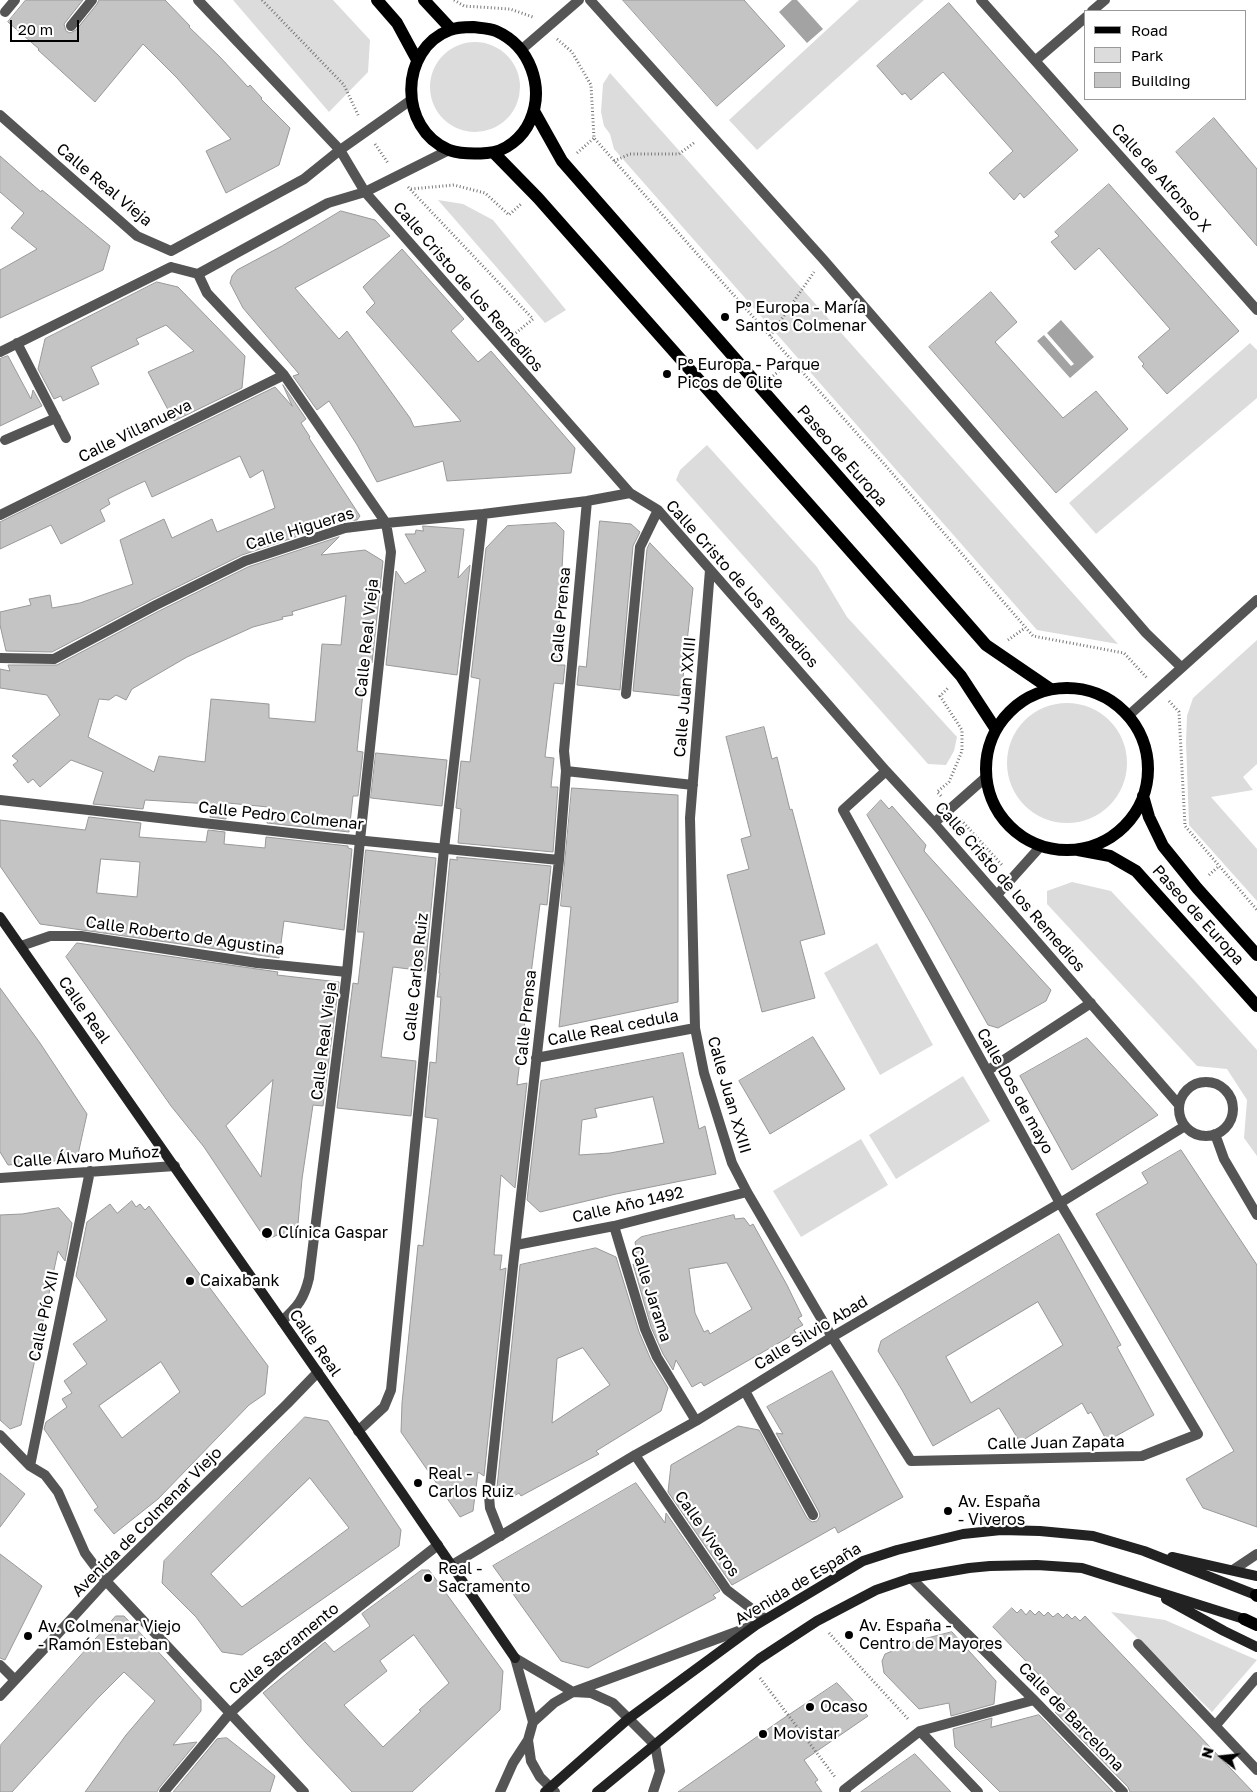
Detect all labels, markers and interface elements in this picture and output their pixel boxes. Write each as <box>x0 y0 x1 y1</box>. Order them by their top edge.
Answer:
scale bar <box>12 10 81 42</box>
legend <box>1084 10 1247 100</box>
text: 20 m <box>18 20 53 38</box>
text: Road <box>1131 21 1168 39</box>
text: Park <box>1131 46 1163 64</box>
text: Building <box>1131 71 1191 89</box>
street label: Calle de Alfonso X <box>1107 120 1215 236</box>
street label: Calle Real Vieja <box>52 139 156 231</box>
street label: Calle Cristo de los Remedios <box>389 198 547 376</box>
place label: Pº Europa - María Santos Colmenar <box>735 298 867 336</box>
marker: Pº Europa - María Santos Colmenar <box>719 311 731 323</box>
place label: Pº Europa - Parque Picos de Olite <box>677 355 820 393</box>
marker: Pº Europa - Parque Picos de Olite <box>661 368 673 380</box>
street label: Calle Villanueva <box>75 395 195 467</box>
street label: Paseo de Europa <box>793 401 891 511</box>
street label: Calle Cristo de los Remedios <box>662 496 822 672</box>
street label: Calle Higueras <box>244 503 356 555</box>
street label: Calle Prensa <box>547 566 575 664</box>
street label: Calle Real Vieja <box>351 578 383 698</box>
street label: Calle Juan XXIII <box>670 636 700 758</box>
street label: Calle Pedro Colmenar <box>197 798 365 834</box>
street label: Calle Cristo de los Remedios <box>931 798 1089 976</box>
street label: Paseo de Europa <box>1148 861 1248 969</box>
street label: Calle Carlos Ruiz <box>400 912 432 1042</box>
street label: Calle Roberto de Agustina <box>84 913 286 959</box>
street label: Calle Prensa <box>511 969 541 1067</box>
street label: Calle Real <box>54 973 114 1047</box>
street label: Calle Real Vieja <box>307 981 341 1101</box>
street label: Calle Real cedula <box>546 1006 680 1050</box>
street label: Calle Dos de mayo <box>972 1025 1058 1157</box>
street label: Calle Juan XXIII <box>703 1034 755 1156</box>
street label: Calle Álvaro Muñoz <box>12 1142 160 1172</box>
street label: Calle Año 1492 <box>570 1183 686 1227</box>
place label: Clínica Gaspar <box>278 1223 388 1243</box>
marker: Clínica Gaspar <box>260 1226 274 1240</box>
street label: Calle Jarama <box>626 1244 676 1344</box>
street label: Calle Pío XII <box>25 1269 63 1363</box>
place label: Caixabank <box>200 1271 280 1291</box>
marker: Caixabank <box>184 1275 196 1287</box>
street label: Calle Silvio Abad <box>751 1292 871 1374</box>
street label: Calle Real <box>285 1306 345 1380</box>
street label: Calle Juan Zapata <box>987 1432 1125 1454</box>
street label: Avenida de Colmenar Viejo <box>68 1443 226 1601</box>
place label: Real - Carlos Ruiz <box>428 1464 514 1502</box>
marker: Real - Carlos Ruiz <box>412 1477 424 1489</box>
street label: Calle Viveros <box>670 1487 744 1581</box>
place label: Av. España - Viveros <box>958 1492 1041 1530</box>
marker: Av. España - Viveros <box>942 1505 954 1517</box>
street label: Avenida de España <box>731 1539 865 1629</box>
place label: Real - Sacramento <box>438 1559 530 1597</box>
marker: Real - Sacramento <box>422 1572 434 1584</box>
street label: Calle Sacramento <box>225 1599 343 1699</box>
place label: Av. España - Centro de Mayores <box>859 1616 1003 1654</box>
place label: Av. Colmenar Viejo - Ramón Esteban <box>38 1617 181 1655</box>
marker: Av. España - Centro de Mayores <box>843 1629 855 1641</box>
marker: Av. Colmenar Viejo - Ramón Esteban <box>22 1630 34 1642</box>
street label: Calle de Barcelona <box>1014 1659 1128 1775</box>
place label: Ocaso <box>820 1697 868 1717</box>
marker: Ocaso <box>804 1701 816 1713</box>
place label: Movistar <box>773 1724 839 1744</box>
marker: Movistar <box>757 1728 769 1740</box>
north arrow <box>1197 1732 1247 1782</box>
text: N <box>1197 1745 1217 1760</box>

